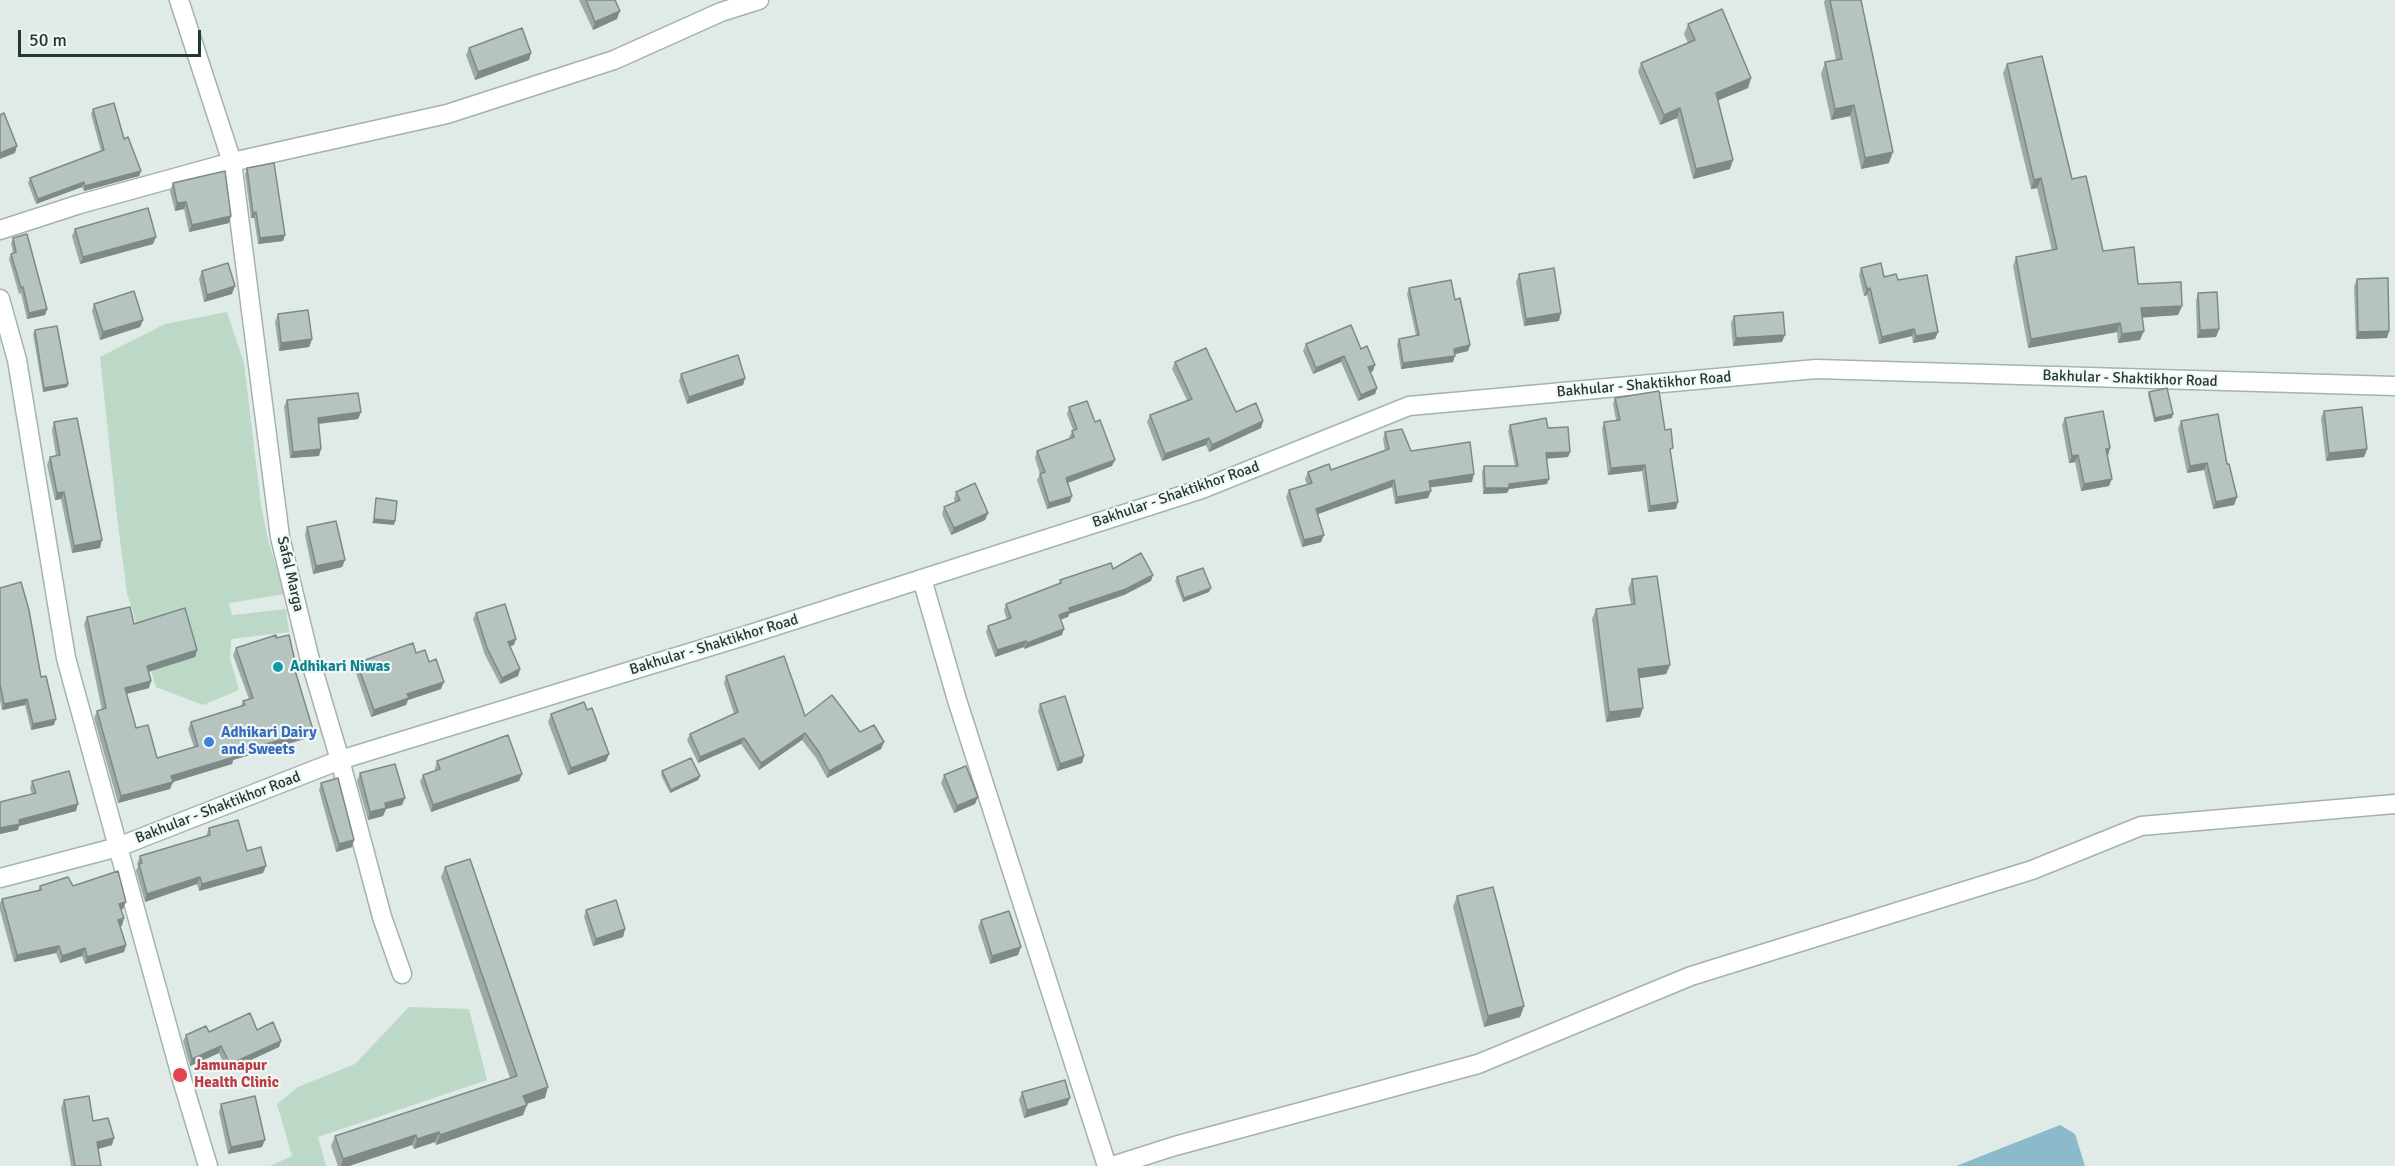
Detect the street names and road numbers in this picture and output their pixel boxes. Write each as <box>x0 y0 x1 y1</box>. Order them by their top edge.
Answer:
street label: Bakhular - Shaktikhor Road <box>2042 367 2218 391</box>
street label: Bakhular - Shaktikhor Road <box>1556 368 1732 402</box>
street label: Bakhular - Shaktikhor Road <box>1090 458 1262 532</box>
street label: Safal Marga <box>273 535 307 613</box>
street label: Bakhular - Shaktikhor Road <box>627 611 801 679</box>
street label: Bakhular - Shaktikhor Road <box>133 768 303 848</box>

